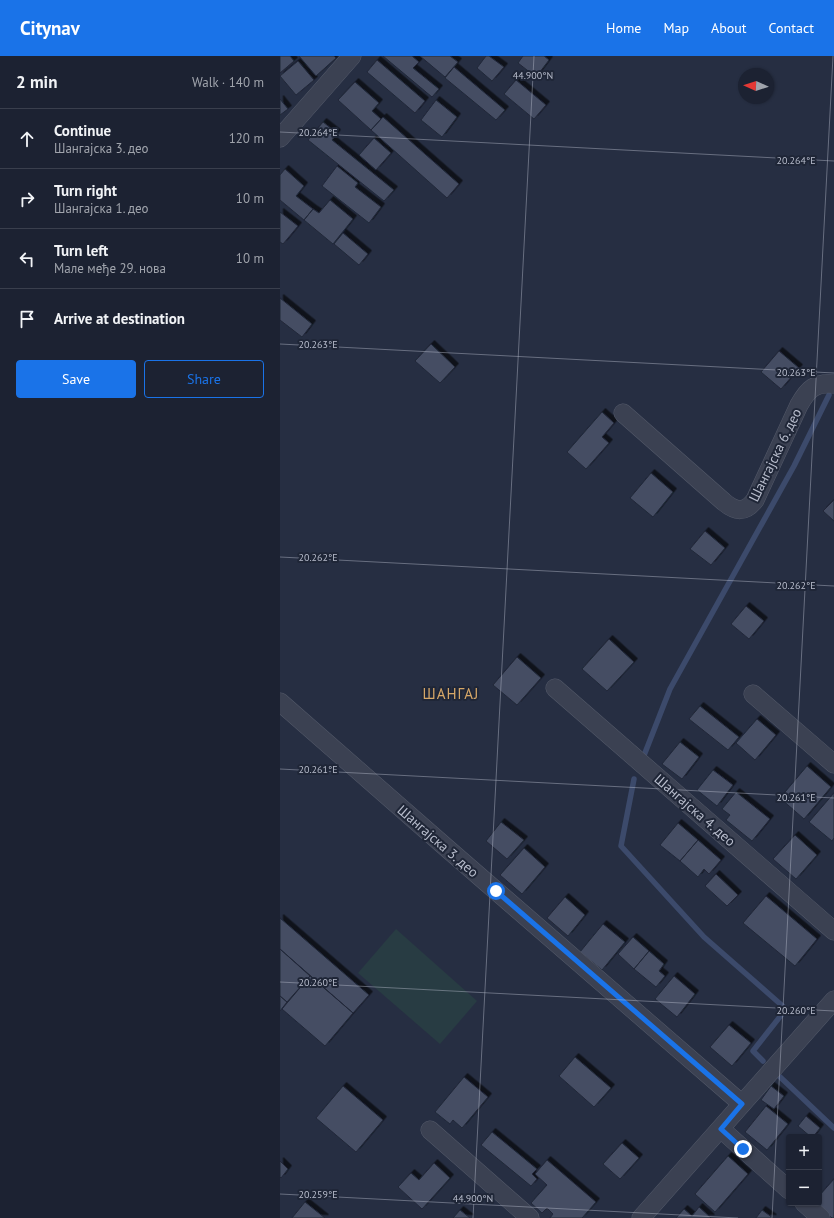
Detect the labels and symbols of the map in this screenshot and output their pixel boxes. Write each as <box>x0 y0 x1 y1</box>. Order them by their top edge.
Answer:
north arrow <box>738 68 774 104</box>
text: 44.900°N <box>513 69 553 82</box>
text: 20.264°E <box>299 126 338 139</box>
text: 20.264°E <box>777 154 816 167</box>
text: 20.263°E <box>299 338 338 351</box>
text: 20.263°E <box>777 366 816 379</box>
street label: Шангајска 6. део <box>745 405 805 505</box>
text: 20.262°E <box>299 551 338 564</box>
text: 20.262°E <box>777 579 816 592</box>
district label: ШАНГАЈ <box>423 684 479 703</box>
text: 20.261°E <box>299 763 338 776</box>
street label: Шангајска 4. део <box>651 770 739 850</box>
text: 20.261°E <box>777 791 816 804</box>
street label: Шангајска 3. део <box>394 801 482 881</box>
route start <box>487 882 505 900</box>
text: 20.260°E <box>299 976 338 989</box>
text: 20.260°E <box>777 1004 816 1017</box>
route end <box>734 1140 752 1158</box>
text: 20.259°E <box>299 1188 338 1201</box>
text: 44.900°N <box>453 1192 493 1205</box>

